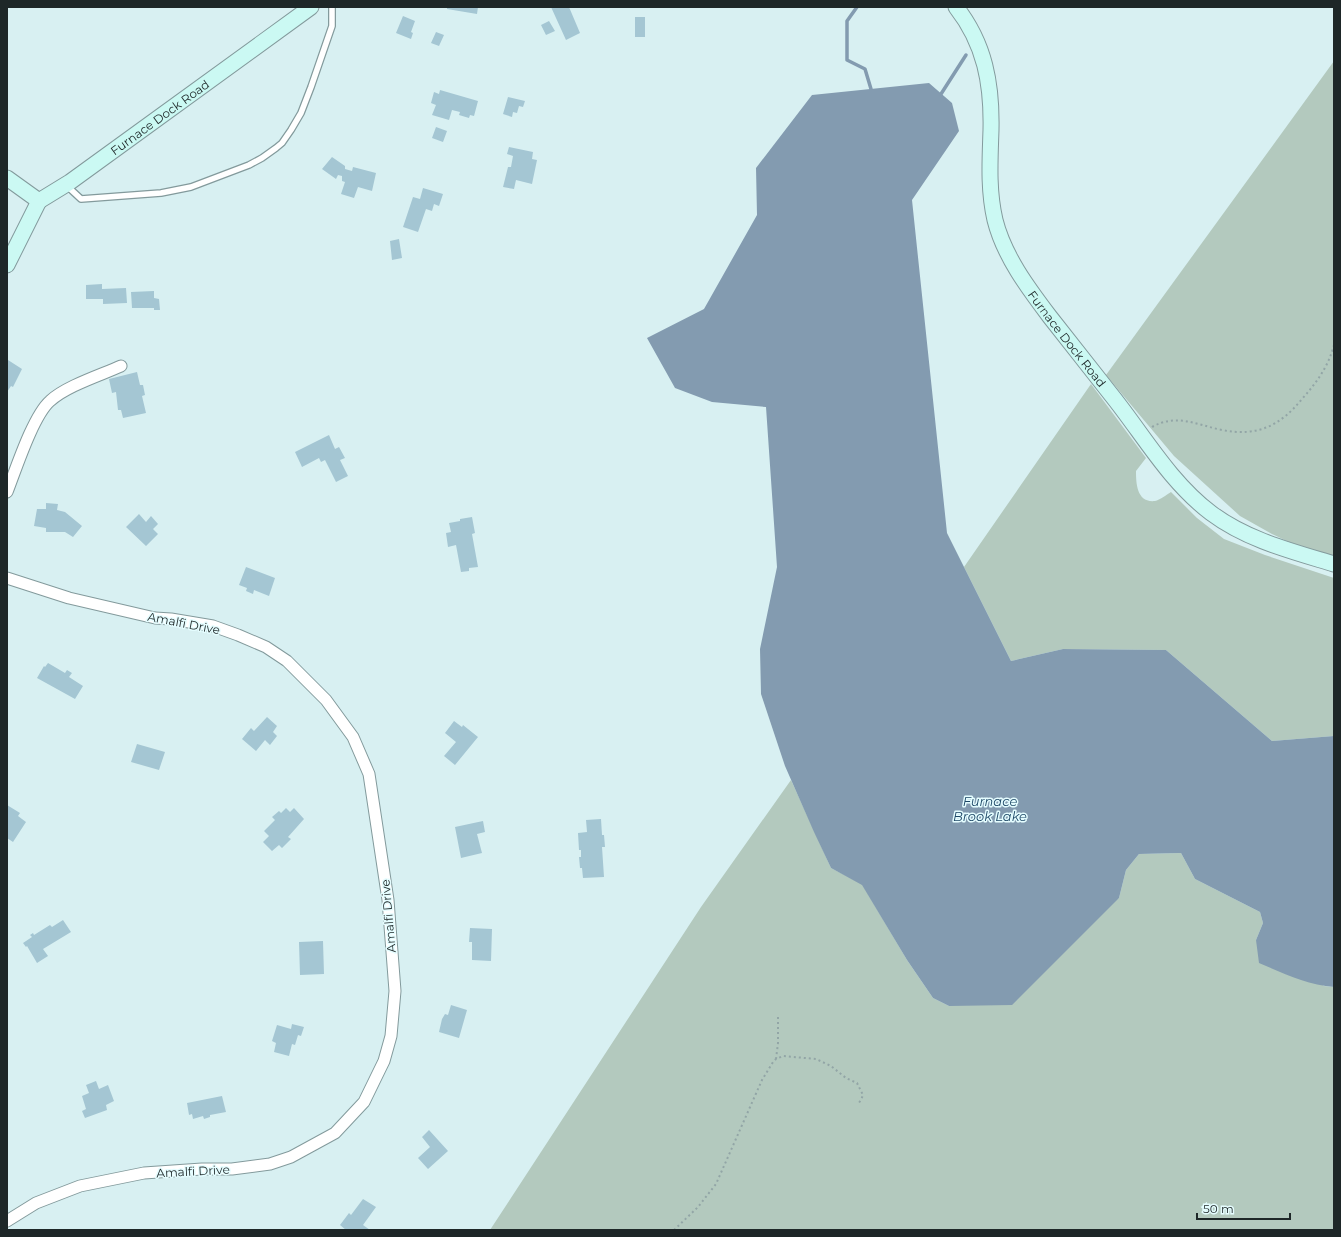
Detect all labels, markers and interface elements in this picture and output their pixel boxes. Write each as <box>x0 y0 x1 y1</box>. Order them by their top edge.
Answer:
street label: Furnace Dock Road <box>107 76 212 158</box>
street label: Furnace Dock Road <box>1025 287 1110 390</box>
street label: Amalfi Drive <box>147 609 221 637</box>
water label: Furnace Brook Lake <box>953 793 1027 824</box>
street label: Amalfi Drive <box>377 879 399 953</box>
street label: Amalfi Drive <box>156 1162 230 1180</box>
scale bar <box>1197 1195 1290 1221</box>
text: 50 m <box>1203 1201 1234 1216</box>

